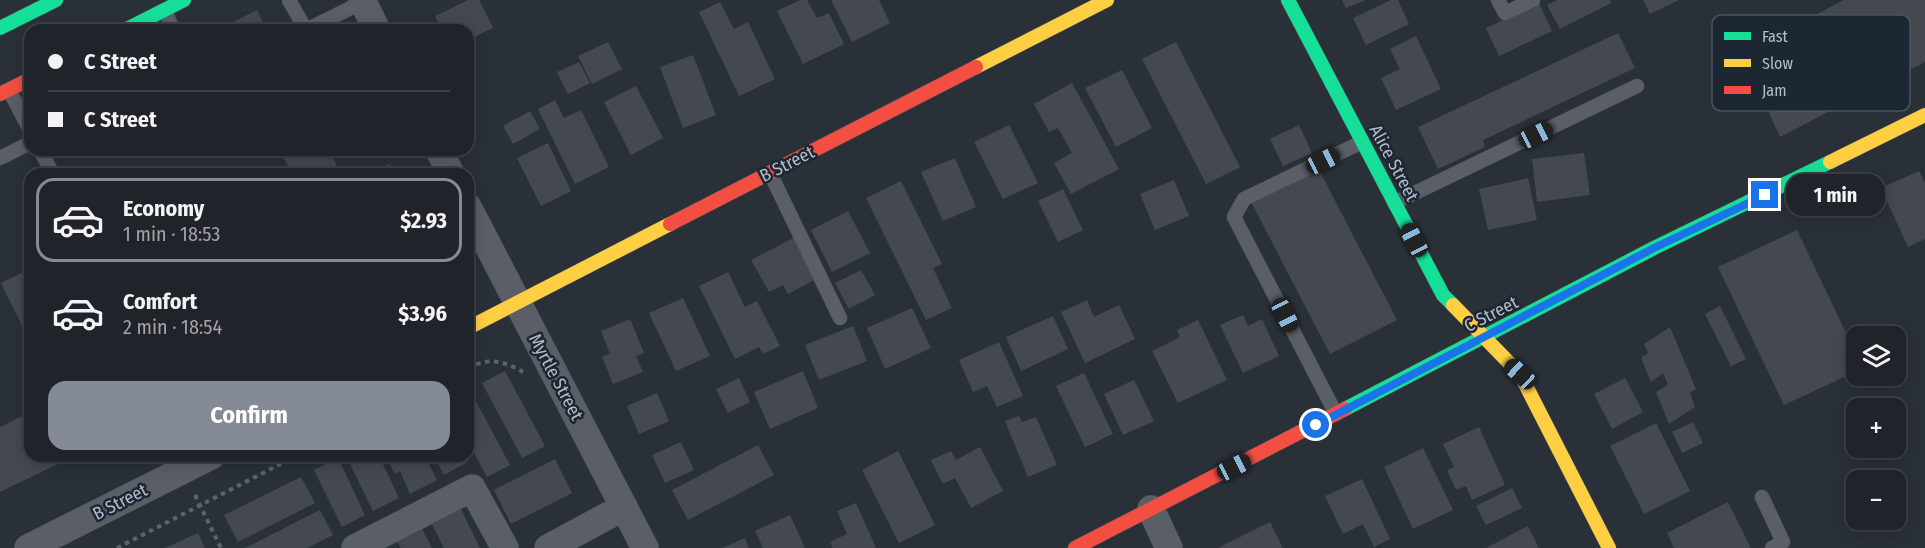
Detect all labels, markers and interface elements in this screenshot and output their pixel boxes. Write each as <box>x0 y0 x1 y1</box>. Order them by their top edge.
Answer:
legend <box>1712 15 1910 111</box>
text: Fast <box>1762 27 1789 46</box>
text: C Street <box>84 48 157 75</box>
text: Slow <box>1762 54 1793 73</box>
text: Jam <box>1762 81 1787 100</box>
text: C Street <box>84 106 157 133</box>
car <box>1516 119 1556 151</box>
street label: Alice Street <box>1365 121 1423 205</box>
street label: B Street <box>756 141 818 187</box>
car <box>1303 145 1343 177</box>
callout: 1 min <box>1786 174 1885 216</box>
route end <box>1751 181 1778 208</box>
text: 1 min <box>1814 183 1857 207</box>
icon: car <box>51 193 105 247</box>
text: Economy <box>123 195 204 222</box>
text: $2.93 <box>400 207 447 234</box>
car <box>1398 220 1430 260</box>
text: 1 min · 18:53 <box>123 222 220 246</box>
icon: car <box>51 286 105 340</box>
text: Comfort <box>123 288 197 315</box>
street label: C Street <box>1460 291 1522 337</box>
car <box>1269 295 1301 335</box>
text: $3.96 <box>398 300 447 327</box>
text: 2 min · 18:54 <box>123 315 222 339</box>
map controls <box>1846 326 1906 530</box>
button: layers <box>1846 326 1906 386</box>
street label: Myrtle Street <box>524 330 588 424</box>
car <box>1501 355 1539 393</box>
button: Confirm <box>48 381 450 450</box>
button: + <box>1846 398 1906 458</box>
route start <box>1302 411 1329 438</box>
car <box>1214 451 1254 483</box>
button: − <box>1846 470 1906 530</box>
street label: B Street <box>89 479 151 525</box>

